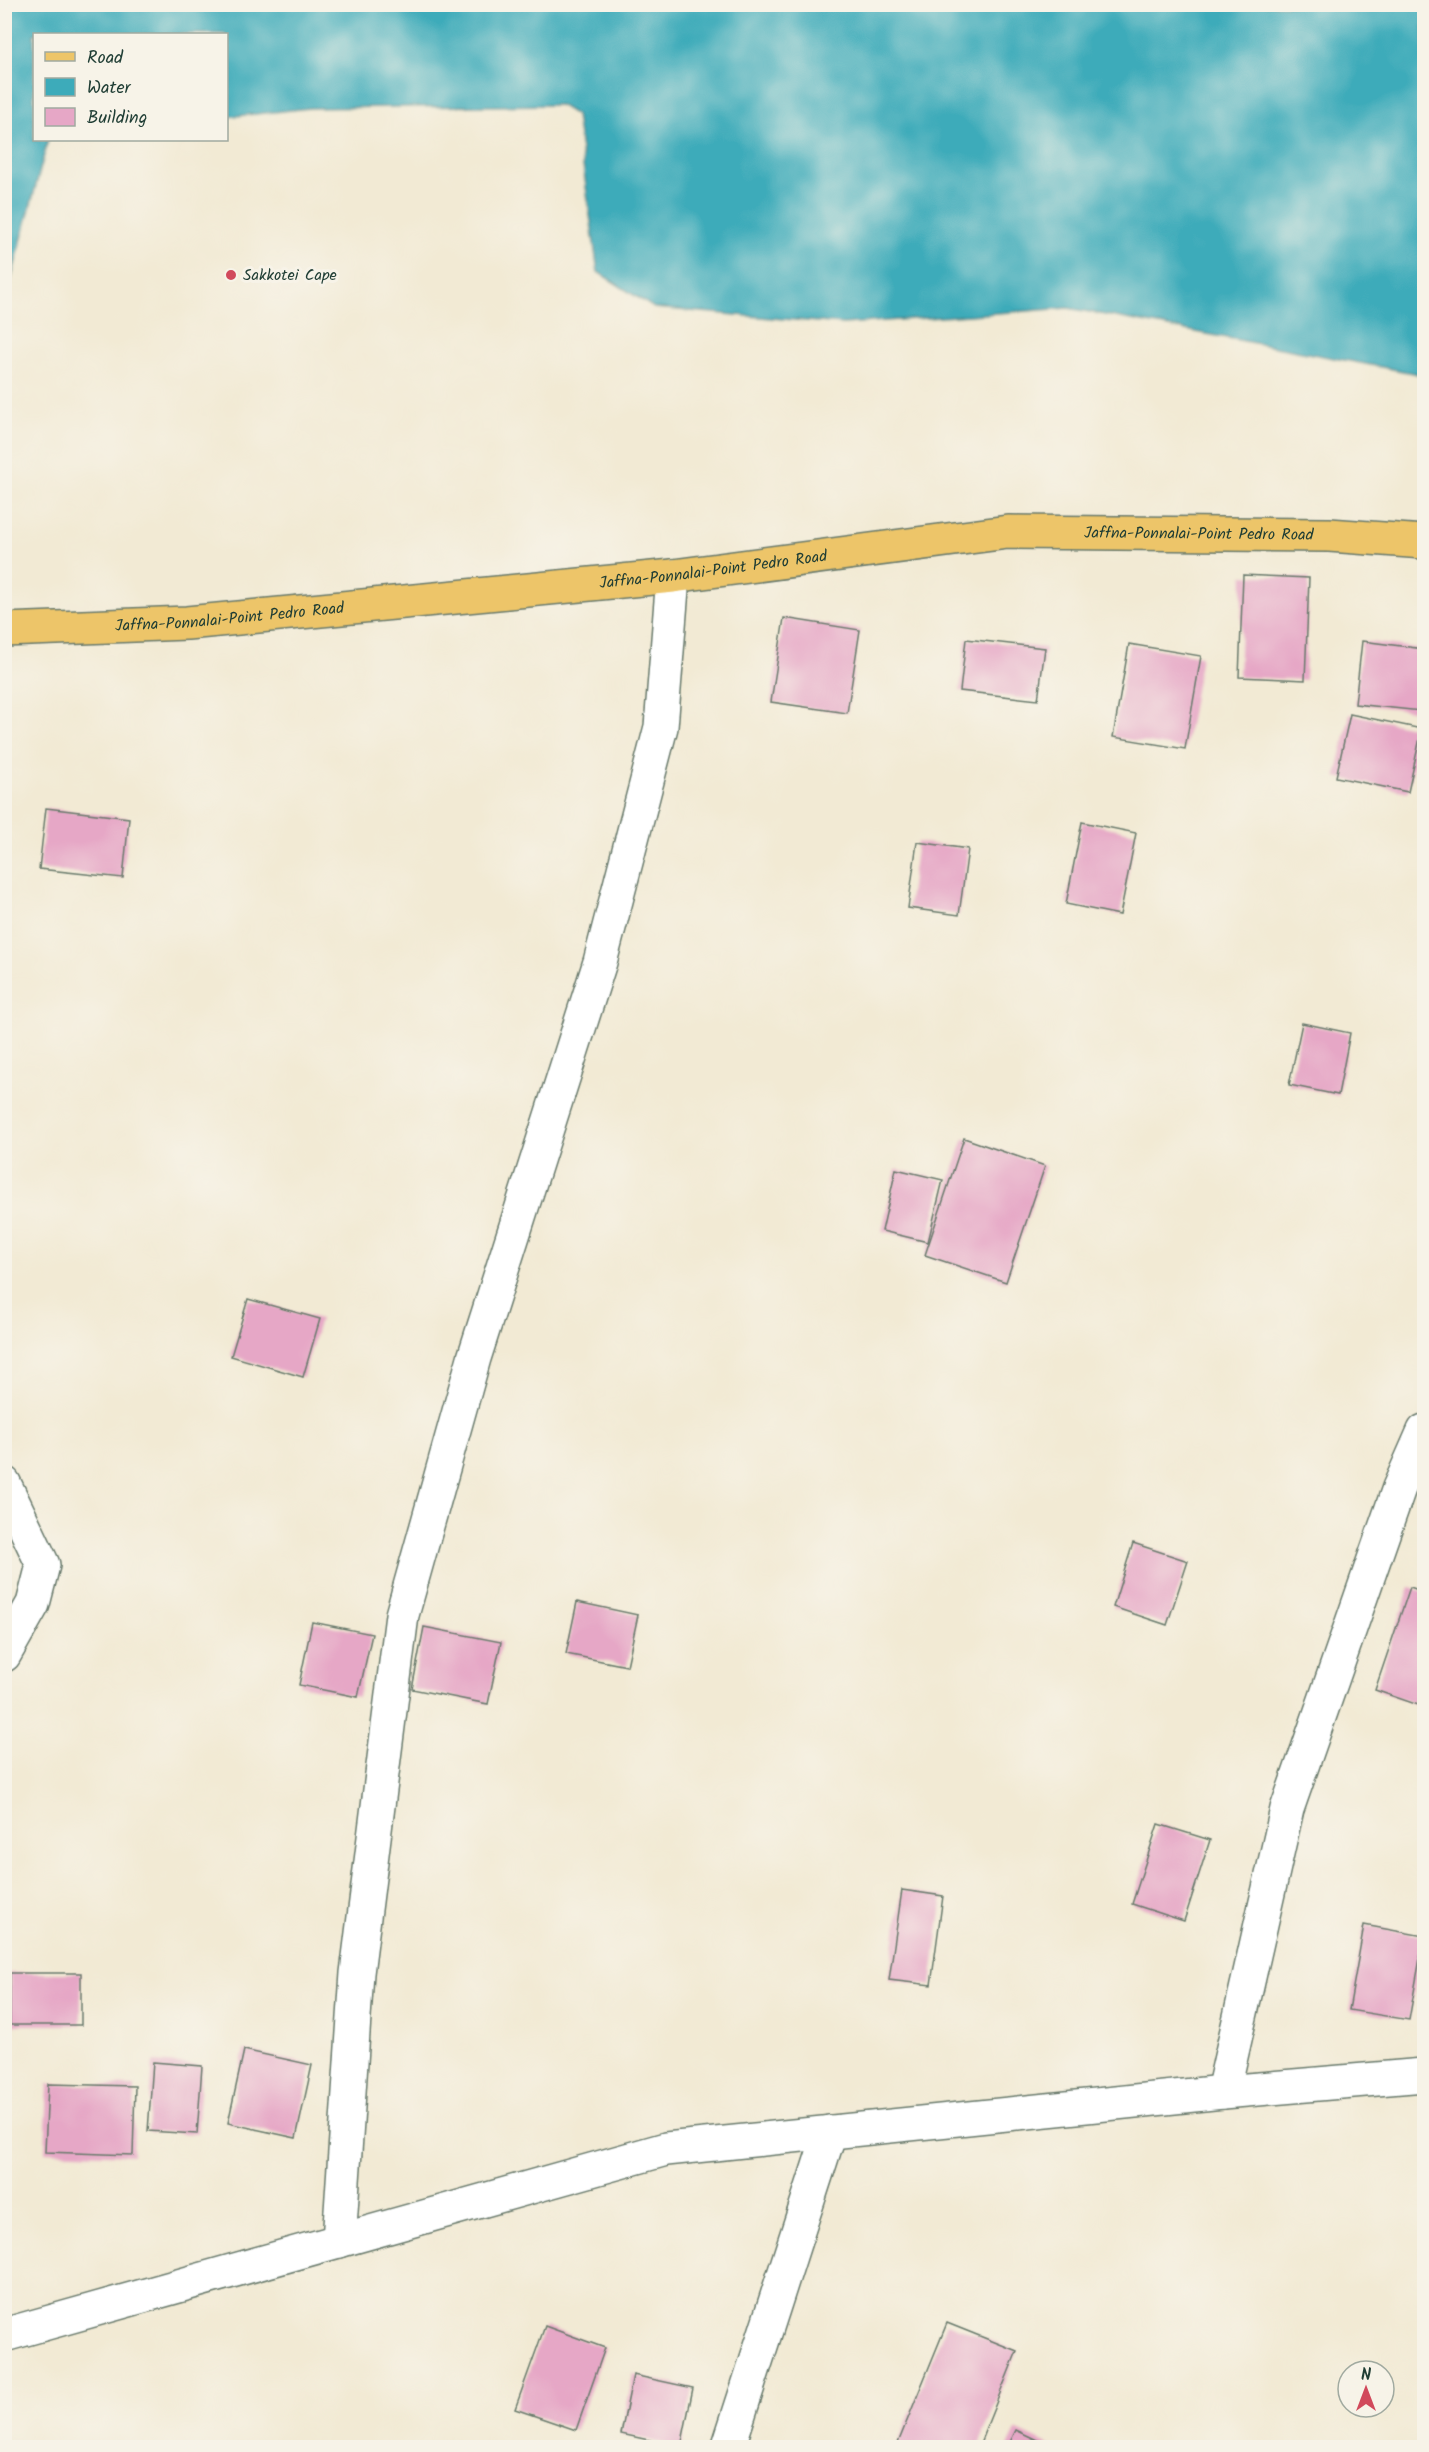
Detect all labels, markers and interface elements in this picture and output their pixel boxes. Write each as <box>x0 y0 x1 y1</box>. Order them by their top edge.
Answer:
legend <box>33 33 228 141</box>
text: Road <box>87 44 124 73</box>
text: Water <box>87 74 132 103</box>
text: Building <box>87 104 147 133</box>
place label: Sakkotei Cape <box>243 263 337 288</box>
marker: Sakkotei Cape <box>224 268 238 282</box>
street label: Jaffna-Ponnalai-Point Pedro Road <box>1084 520 1315 547</box>
street label: Jaffna-Ponnalai-Point Pedro Road <box>598 543 830 596</box>
street label: Jaffna-Ponnalai-Point Pedro Road <box>115 595 346 638</box>
north arrow <box>1336 2359 1396 2419</box>
text: N <box>1361 2363 1371 2388</box>

